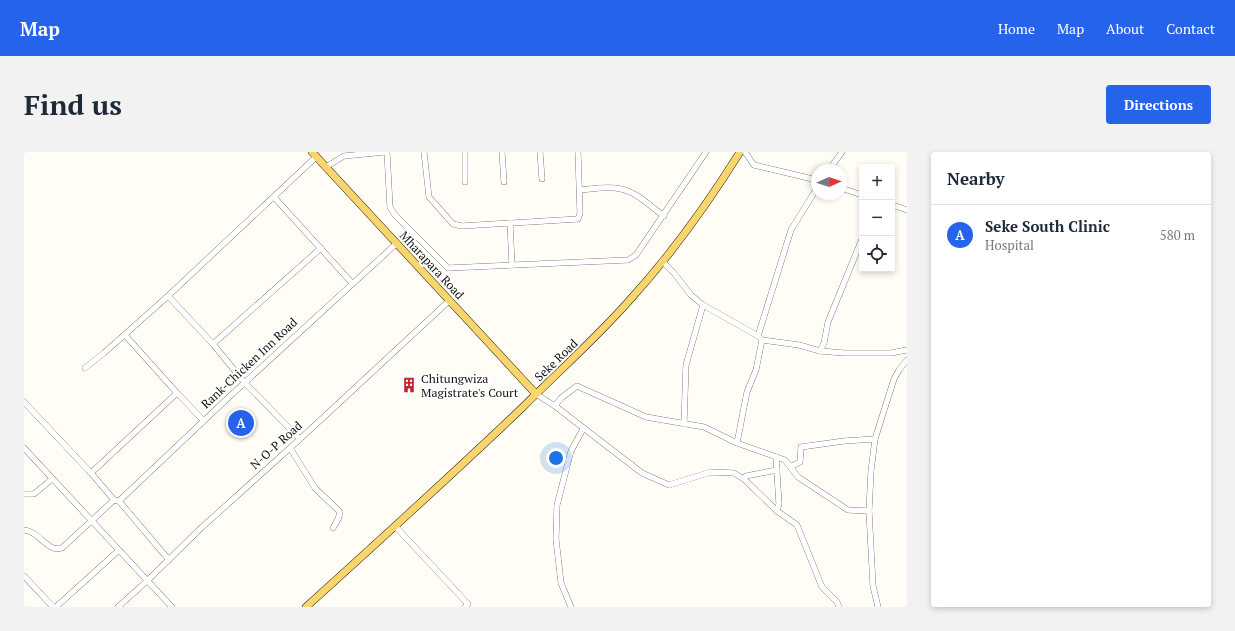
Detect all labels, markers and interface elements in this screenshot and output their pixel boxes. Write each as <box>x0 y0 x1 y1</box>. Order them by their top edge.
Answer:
text: Map <box>20 16 60 41</box>
text: Home <box>998 19 1035 38</box>
text: Map <box>1057 19 1084 38</box>
text: About <box>1106 19 1144 38</box>
text: Contact <box>1166 19 1215 38</box>
button: Directions <box>1106 85 1211 124</box>
text: Find us <box>24 86 122 123</box>
north arrow <box>811 164 847 200</box>
map controls <box>859 164 895 272</box>
button: + <box>859 164 895 200</box>
text: Nearby <box>947 167 1005 190</box>
button: − <box>859 200 895 236</box>
text: Seke South Clinic <box>985 216 1110 236</box>
text: A <box>955 226 965 244</box>
text: 580 m <box>1160 226 1195 244</box>
street label: Mharapara Road <box>397 228 468 302</box>
button: locate <box>859 236 895 272</box>
text: Hospital <box>985 236 1034 254</box>
street label: Rank-Chicken Inn Road <box>198 314 300 411</box>
street label: Seke Road <box>531 336 581 384</box>
place label: Chitungwiza Magistrate's Court <box>421 371 519 400</box>
building icon: Chitungwiza Magistrate's Court <box>400 376 418 394</box>
pin: A <box>228 408 254 438</box>
street label: N-O-P Road <box>247 418 305 472</box>
your location <box>546 448 566 468</box>

